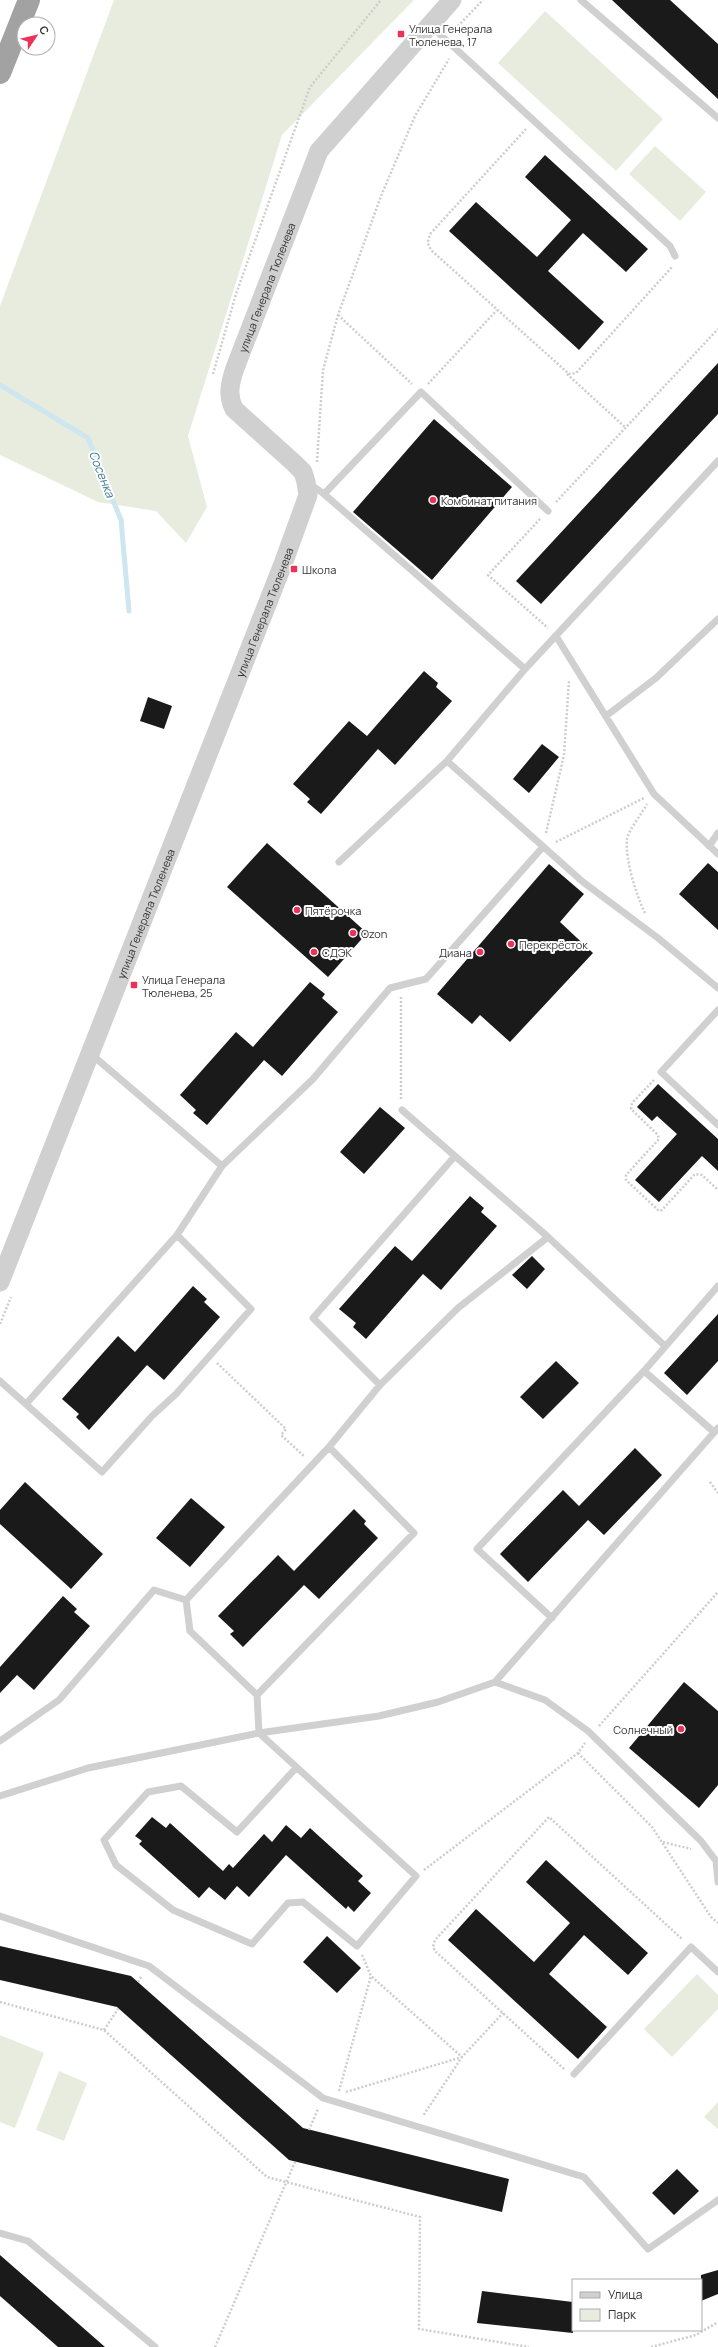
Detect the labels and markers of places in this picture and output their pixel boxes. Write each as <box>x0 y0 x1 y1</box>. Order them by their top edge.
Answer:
place label: Улица Генерала Тюленева, 17 <box>409 21 492 49</box>
marker: Улица Генерала Тюленева, 17 <box>396 29 406 39</box>
place label: Комбинат питания <box>441 493 537 508</box>
marker: Комбинат питания <box>428 495 438 505</box>
place label: Школа <box>302 562 336 577</box>
marker: Школа <box>289 564 299 574</box>
place label: Пятёрочка <box>305 903 361 918</box>
marker: Пятёрочка <box>292 905 302 915</box>
place label: Ozon <box>361 926 387 941</box>
marker: Ozon <box>348 928 358 938</box>
place label: Перекрёсток <box>519 937 588 952</box>
marker: Перекрёсток <box>506 939 516 949</box>
place label: СДЭК <box>322 945 352 960</box>
place label: Диана <box>439 945 472 960</box>
marker: СДЭК <box>309 947 319 957</box>
marker: Диана <box>475 947 485 957</box>
place label: Улица Генерала Тюленева, 25 <box>142 972 225 1000</box>
marker: Улица Генерала Тюленева, 25 <box>129 980 139 990</box>
place label: Солнечный <box>613 1722 673 1737</box>
marker: Солнечный <box>676 1724 686 1734</box>

